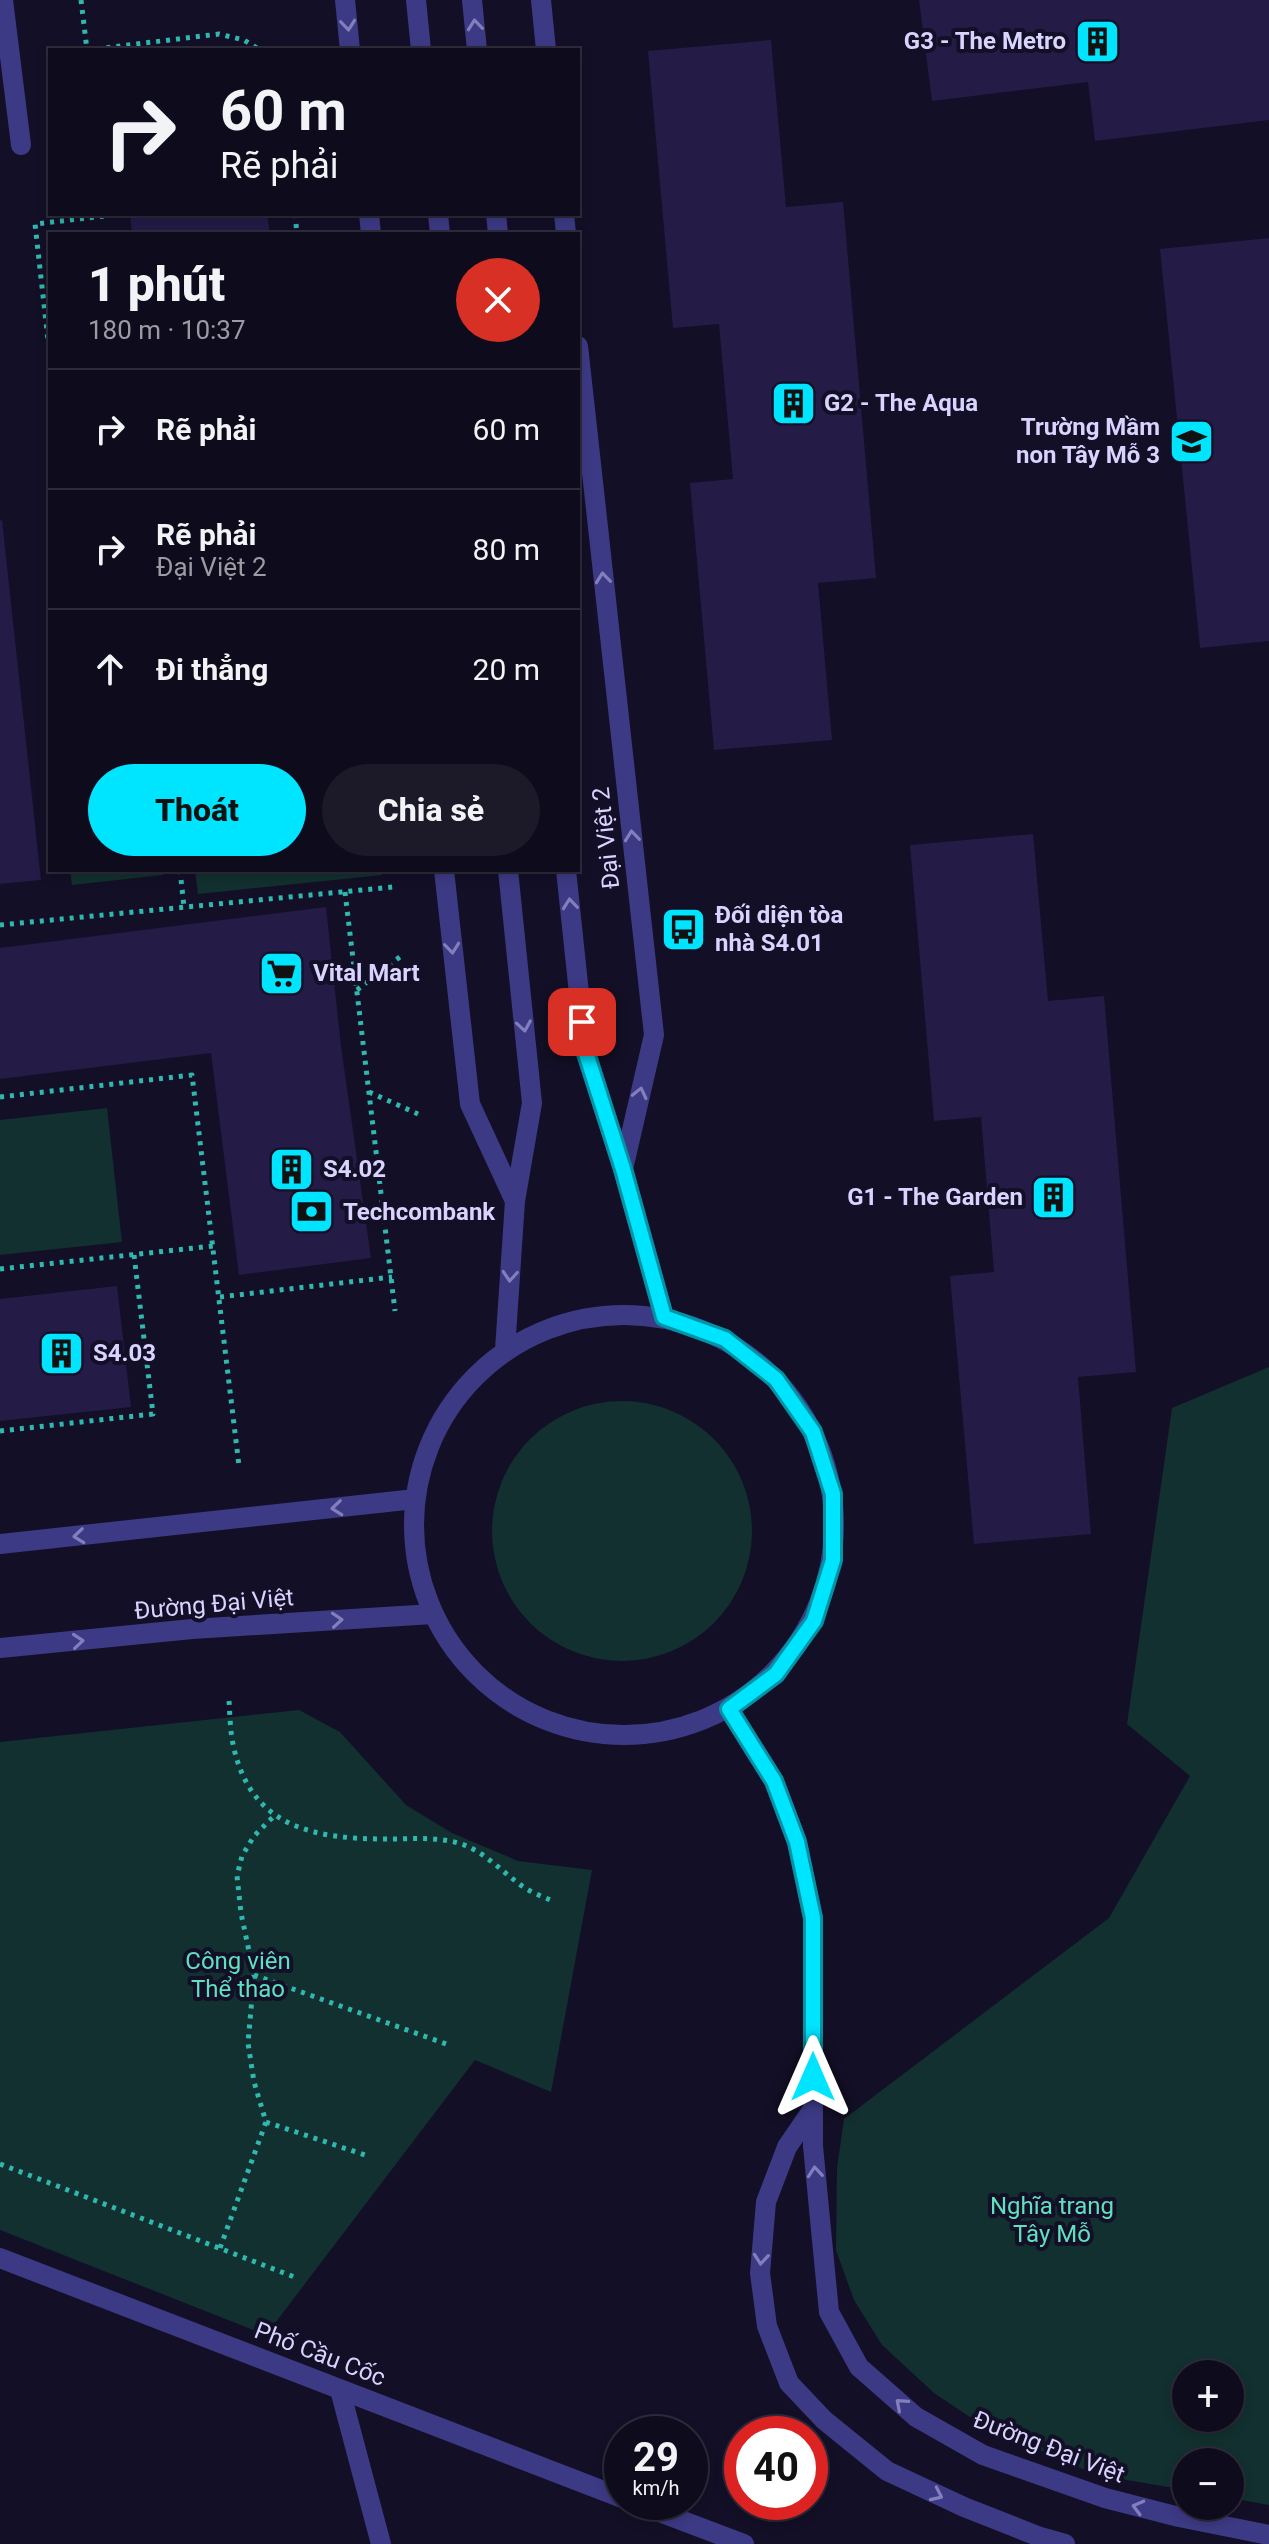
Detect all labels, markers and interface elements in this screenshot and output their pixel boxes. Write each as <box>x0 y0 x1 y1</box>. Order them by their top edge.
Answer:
building icon: G3 - The Metro <box>1073 17 1121 65</box>
one-way arrow <box>466 18 483 31</box>
one-way arrow <box>339 19 356 32</box>
place label: G3 - The Metro <box>904 27 1066 55</box>
text: 60 m <box>220 78 347 144</box>
icon: right <box>88 80 192 184</box>
text: Rẽ phải <box>220 145 339 187</box>
text: 1 phút <box>88 256 225 313</box>
button: close <box>456 258 540 342</box>
text: 180 m · 10:37 <box>88 315 246 345</box>
building icon: G2 - The Aqua <box>769 379 817 427</box>
place label: G2 - The Aqua <box>824 389 978 417</box>
icon: right <box>88 407 132 451</box>
text: Rẽ phải <box>156 412 257 447</box>
text: 60 m <box>473 412 540 447</box>
place label: Trường Mầm non Tây Mỗ 3 <box>1016 413 1160 469</box>
school or university icon: Trường Mầm non Tây Mỗ 3 <box>1167 417 1215 465</box>
text: Rẽ phải <box>156 517 257 552</box>
icon: right <box>88 527 132 571</box>
text: 80 m <box>473 532 540 567</box>
text: Đại Việt 2 <box>156 552 267 582</box>
one-way arrow <box>595 571 612 584</box>
icon: ahead <box>88 647 132 691</box>
text: Đi thẳng <box>156 652 268 687</box>
text: 20 m <box>473 652 540 687</box>
button: Thoát <box>88 764 306 856</box>
button: Chia sẻ <box>322 764 540 856</box>
street label: Đại Việt 2 <box>587 786 625 890</box>
one-way arrow <box>623 829 640 842</box>
one-way arrow <box>561 897 578 910</box>
place label: Đối diện tòa nhà S4.01 <box>715 901 843 957</box>
bus stop icon: Đối diện tòa nhà S4.01 <box>660 905 708 953</box>
one-way arrow <box>444 941 461 954</box>
supermarket icon: Vital Mart <box>258 949 306 997</box>
place label: Vital Mart <box>313 959 420 987</box>
pin <box>548 988 616 1056</box>
icon: arrive <box>560 1000 604 1044</box>
one-way arrow <box>515 1019 532 1033</box>
one-way arrow <box>631 1087 648 1101</box>
building icon: S4.02 <box>268 1145 316 1193</box>
place label: S4.02 <box>323 1155 386 1183</box>
building icon: G1 - The Garden <box>1030 1173 1078 1221</box>
place label: G1 - The Garden <box>847 1183 1023 1211</box>
bank icon: Techcombank <box>288 1188 336 1236</box>
place label: Techcombank <box>343 1198 496 1226</box>
one-way arrow <box>502 1270 519 1283</box>
building icon: S4.03 <box>38 1329 86 1377</box>
place label: S4.03 <box>93 1339 156 1367</box>
one-way arrow <box>330 1499 344 1516</box>
one-way arrow <box>72 1527 85 1544</box>
street label: Đường Đại Việt <box>133 1583 295 1625</box>
one-way arrow <box>331 1612 344 1629</box>
one-way arrow <box>72 1633 85 1650</box>
park label: Công viên Thể thao <box>185 1947 291 2003</box>
position arrow <box>771 2035 855 2119</box>
one-way arrow <box>807 2165 824 2178</box>
park label: Nghĩa trang Tây Mỗ <box>990 2192 1114 2248</box>
one-way arrow <box>753 2253 770 2266</box>
street label: Phố Cầu Cốc <box>251 2316 389 2392</box>
map controls <box>1172 2360 1244 2520</box>
button: + <box>1172 2360 1244 2432</box>
one-way arrow <box>896 2400 911 2414</box>
street label: Đường Đại Việt <box>969 2405 1129 2489</box>
speed limit sign: 40 <box>724 2416 828 2520</box>
text: 29 <box>633 2434 679 2481</box>
button: − <box>1172 2448 1244 2520</box>
text: km/h <box>633 2476 679 2500</box>
one-way arrow <box>929 2485 944 2501</box>
one-way arrow <box>1132 2499 1146 2516</box>

